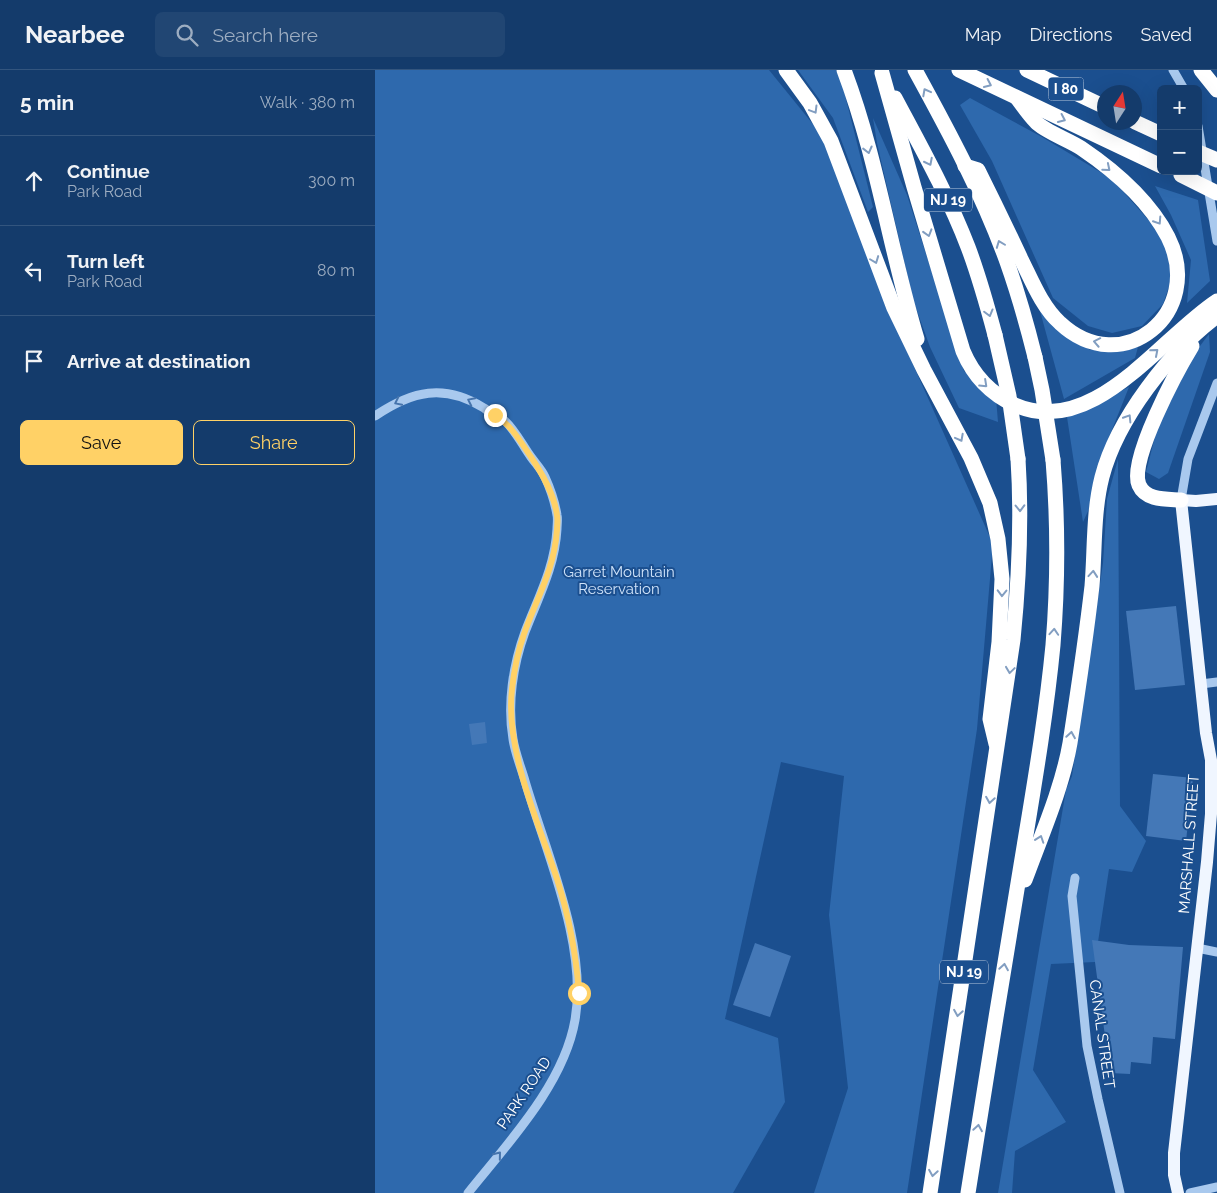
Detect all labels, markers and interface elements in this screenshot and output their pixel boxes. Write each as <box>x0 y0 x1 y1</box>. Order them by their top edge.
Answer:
search box <box>155 12 505 57</box>
text: Nearbee <box>25 20 125 49</box>
icon: search <box>173 21 201 49</box>
text: Search here <box>213 24 318 46</box>
text: Map <box>965 24 1001 45</box>
text: Directions <box>1029 24 1113 45</box>
text: Saved <box>1141 24 1192 45</box>
one-way arrow <box>983 78 992 88</box>
road number: I 80 <box>1049 78 1083 100</box>
north arrow <box>1097 85 1142 130</box>
map controls <box>1157 85 1202 175</box>
button: + <box>1157 85 1202 130</box>
one-way arrow <box>923 88 933 97</box>
text: 5 min <box>20 90 74 115</box>
text: Walk · 380 m <box>260 93 355 112</box>
one-way arrow <box>807 105 817 114</box>
one-way arrow <box>1056 112 1065 122</box>
button: − <box>1157 130 1202 175</box>
one-way arrow <box>863 146 873 154</box>
one-way arrow <box>923 157 934 166</box>
text: Continue <box>67 160 150 182</box>
one-way arrow <box>1102 162 1111 171</box>
icon: ahead <box>20 167 48 195</box>
text: 300 m <box>308 171 355 190</box>
text: Park Road <box>67 182 142 201</box>
road number: NJ 19 <box>924 188 972 212</box>
one-way arrow <box>1152 215 1162 224</box>
one-way arrow <box>923 228 933 237</box>
one-way arrow <box>996 240 1006 249</box>
text: Turn left <box>67 250 144 272</box>
one-way arrow <box>869 255 879 264</box>
icon: left <box>20 257 48 285</box>
text: 80 m <box>317 261 355 280</box>
text: Park Road <box>67 272 142 291</box>
one-way arrow <box>983 309 994 318</box>
one-way arrow <box>1093 337 1102 348</box>
icon: arrive <box>20 347 48 375</box>
one-way arrow <box>1149 349 1158 358</box>
text: Arrive at destination <box>67 350 251 372</box>
one-way arrow <box>979 378 988 387</box>
one-way arrow <box>394 396 403 406</box>
one-way arrow <box>467 397 476 408</box>
route end <box>484 404 507 427</box>
one-way arrow <box>1122 414 1132 423</box>
button: Save <box>20 420 183 465</box>
button: Share <box>193 420 355 465</box>
one-way arrow <box>954 433 964 442</box>
one-way arrow <box>1015 504 1025 512</box>
park label: Garret Mountain Reservation <box>563 563 675 598</box>
one-way arrow <box>1087 570 1098 578</box>
one-way arrow <box>997 590 1007 597</box>
one-way arrow <box>1048 628 1059 636</box>
one-way arrow <box>1005 665 1015 674</box>
one-way arrow <box>1065 731 1075 739</box>
street label: MARSHALL STREET <box>1175 774 1203 914</box>
one-way arrow <box>985 796 996 804</box>
one-way arrow <box>1034 836 1044 844</box>
road number: NJ 19 <box>940 960 988 984</box>
one-way arrow <box>999 963 1009 972</box>
street label: CANAL STREET <box>1085 978 1119 1090</box>
route start <box>568 982 591 1005</box>
one-way arrow <box>953 1009 964 1017</box>
street label: PARK ROAD <box>493 1053 555 1133</box>
one-way arrow <box>973 1123 983 1132</box>
one-way arrow <box>492 1151 501 1161</box>
one-way arrow <box>928 1170 939 1178</box>

